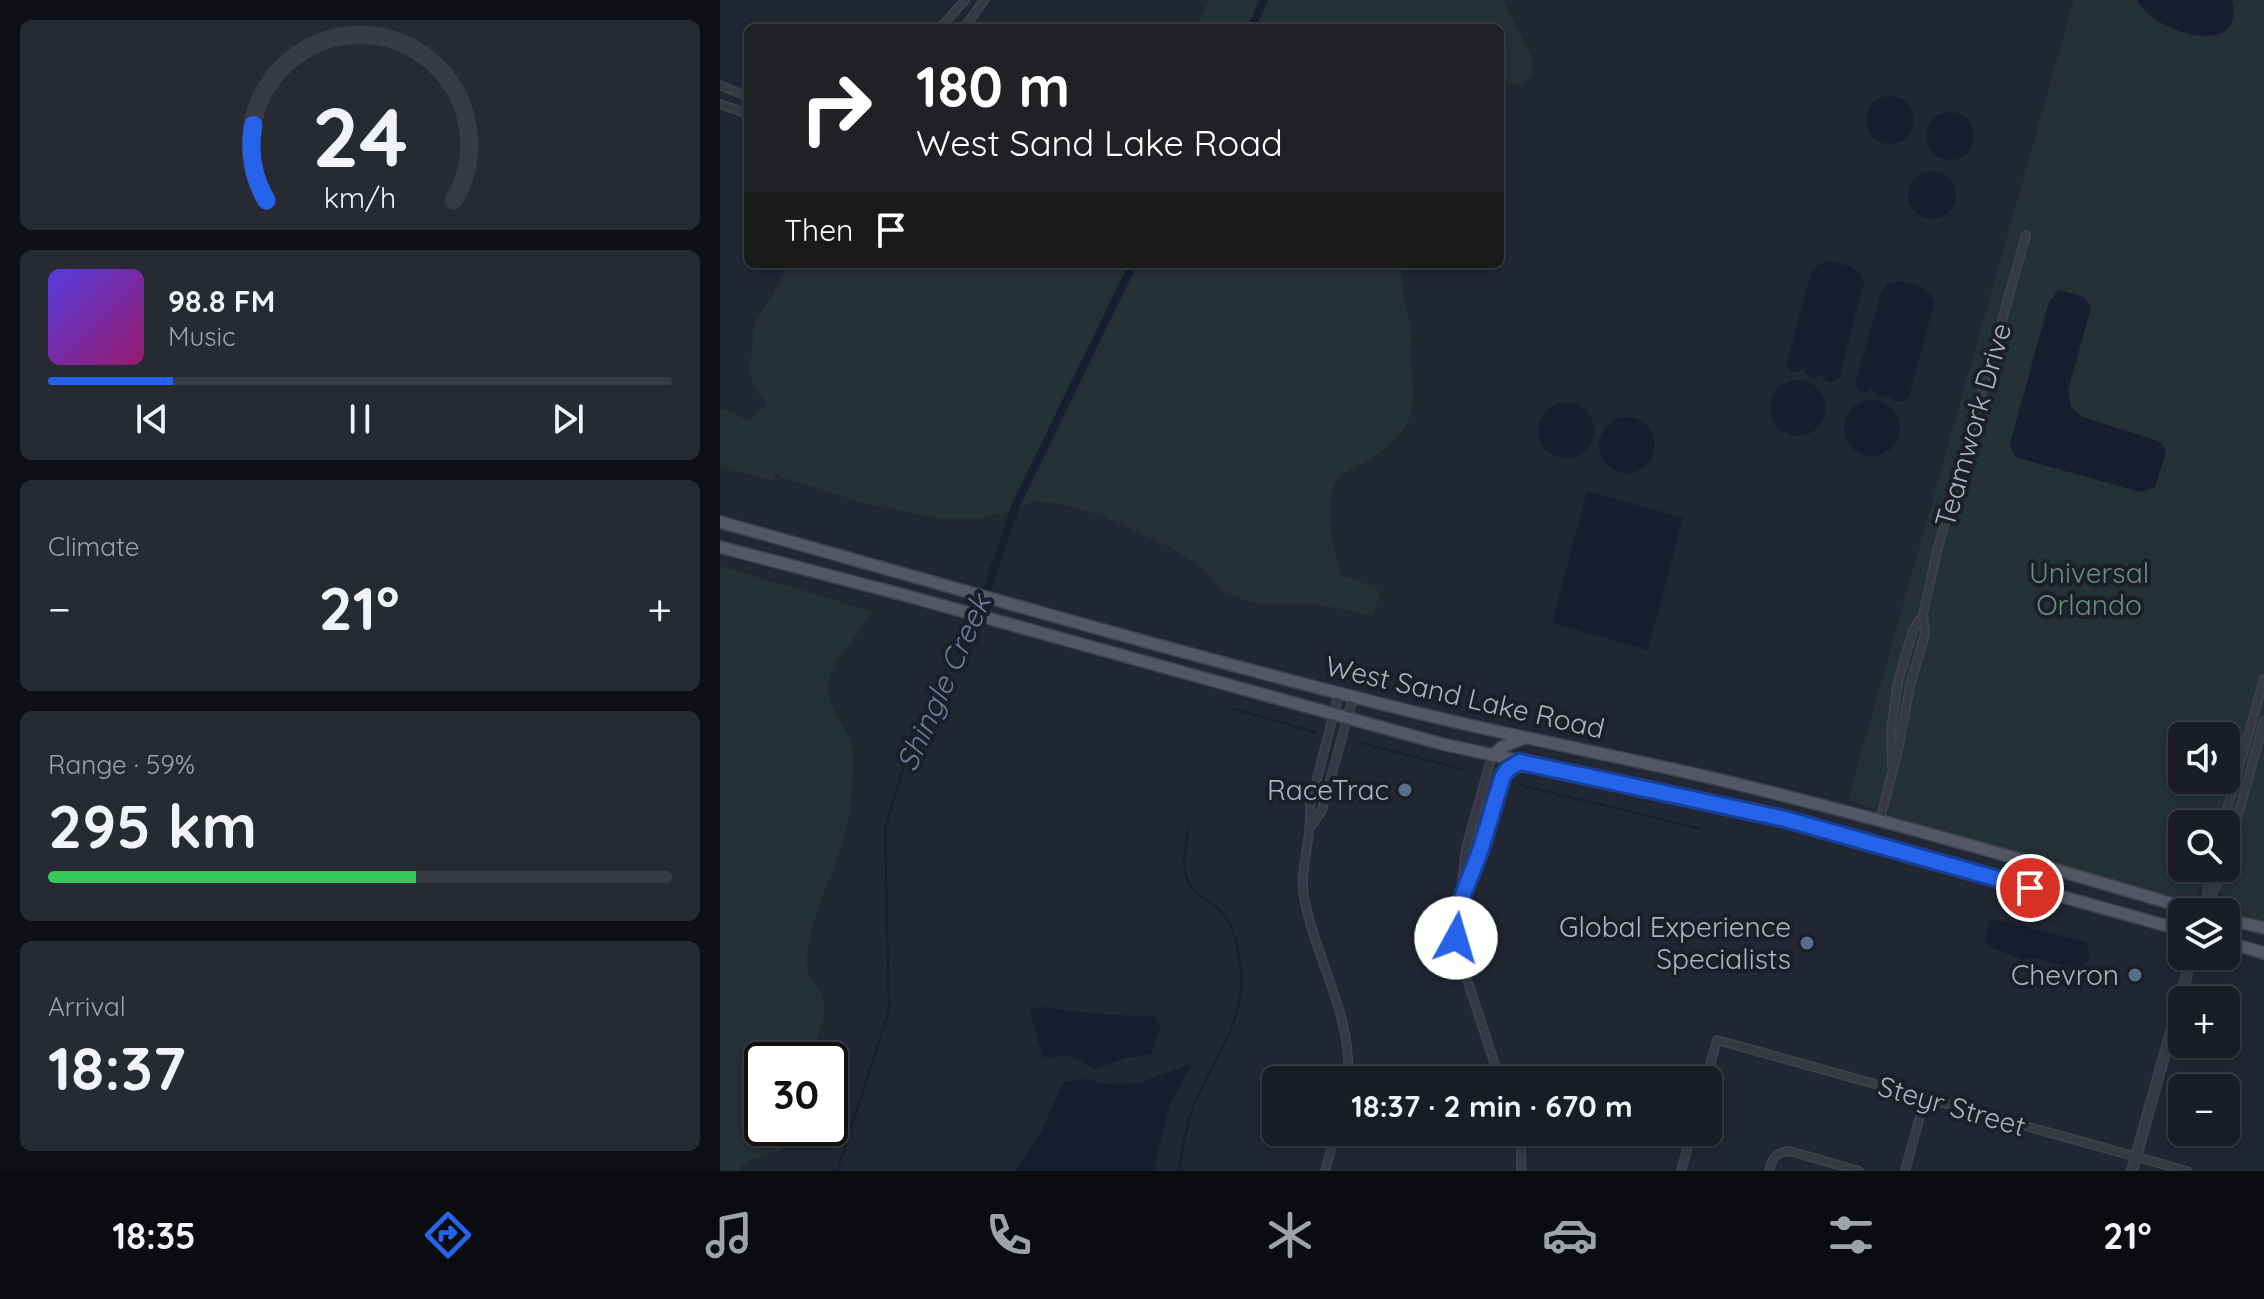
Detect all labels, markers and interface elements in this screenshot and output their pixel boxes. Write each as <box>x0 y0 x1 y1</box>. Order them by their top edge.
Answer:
text: 180 m <box>916 51 1070 121</box>
icon: right <box>784 56 888 160</box>
text: 24 <box>312 84 408 188</box>
text: West Sand Lake Road <box>916 120 1283 165</box>
text: km/h <box>324 179 396 215</box>
icon: arrive <box>869 208 913 252</box>
text: Then <box>784 211 853 249</box>
text: 98.8 FM <box>168 282 275 320</box>
street label: Teamwork Drive <box>1927 319 2018 531</box>
text: Music <box>168 320 236 353</box>
icon: previous <box>130 397 174 441</box>
icon: pause <box>338 397 382 441</box>
icon: next <box>546 397 590 441</box>
text: Climate <box>48 530 139 563</box>
park label: Universal Orlando <box>2029 555 2149 622</box>
text: 21° <box>319 570 400 645</box>
text: − <box>48 581 71 636</box>
text: + <box>647 581 672 636</box>
water label: Shingle Creek <box>887 586 1000 776</box>
street label: West Sand Lake Road <box>1322 647 1608 746</box>
map controls <box>2168 722 2240 1146</box>
button: sound <box>2168 722 2240 794</box>
text: Range · 59% <box>48 748 195 781</box>
place label: RaceTrac <box>1267 772 1389 807</box>
marker: RaceTrac <box>1396 781 1414 799</box>
text: 295 km <box>48 788 257 863</box>
button: search <box>2168 810 2240 882</box>
pin <box>1996 854 2064 922</box>
icon: arrive <box>2008 866 2052 910</box>
position arrow <box>1414 896 1498 980</box>
button: layers <box>2168 898 2240 970</box>
place label: Global Experience Specialists <box>1559 909 1791 976</box>
marker: Global Experience Specialists <box>1798 934 1816 952</box>
place label: Chevron <box>2011 957 2119 992</box>
marker: Chevron <box>2126 966 2144 984</box>
button: + <box>2168 986 2240 1058</box>
text: Arrival <box>48 990 126 1023</box>
text: 18:37 <box>48 1030 186 1105</box>
speed limit sign: 30 <box>744 1042 848 1146</box>
street label: Steyr Street <box>1874 1068 2030 1143</box>
button: − <box>2168 1074 2240 1146</box>
text: 18:37 · 2 min · 670 m <box>1351 1087 1633 1125</box>
icon: directions <box>420 1207 476 1263</box>
icon: music <box>701 1207 757 1263</box>
icon: phone <box>981 1207 1037 1263</box>
icon: climate <box>1262 1207 1318 1263</box>
icon: car <box>1542 1207 1598 1263</box>
icon: filters <box>1823 1207 1879 1263</box>
text: 18:35 <box>112 1213 196 1258</box>
text: 21° <box>2103 1213 2152 1258</box>

